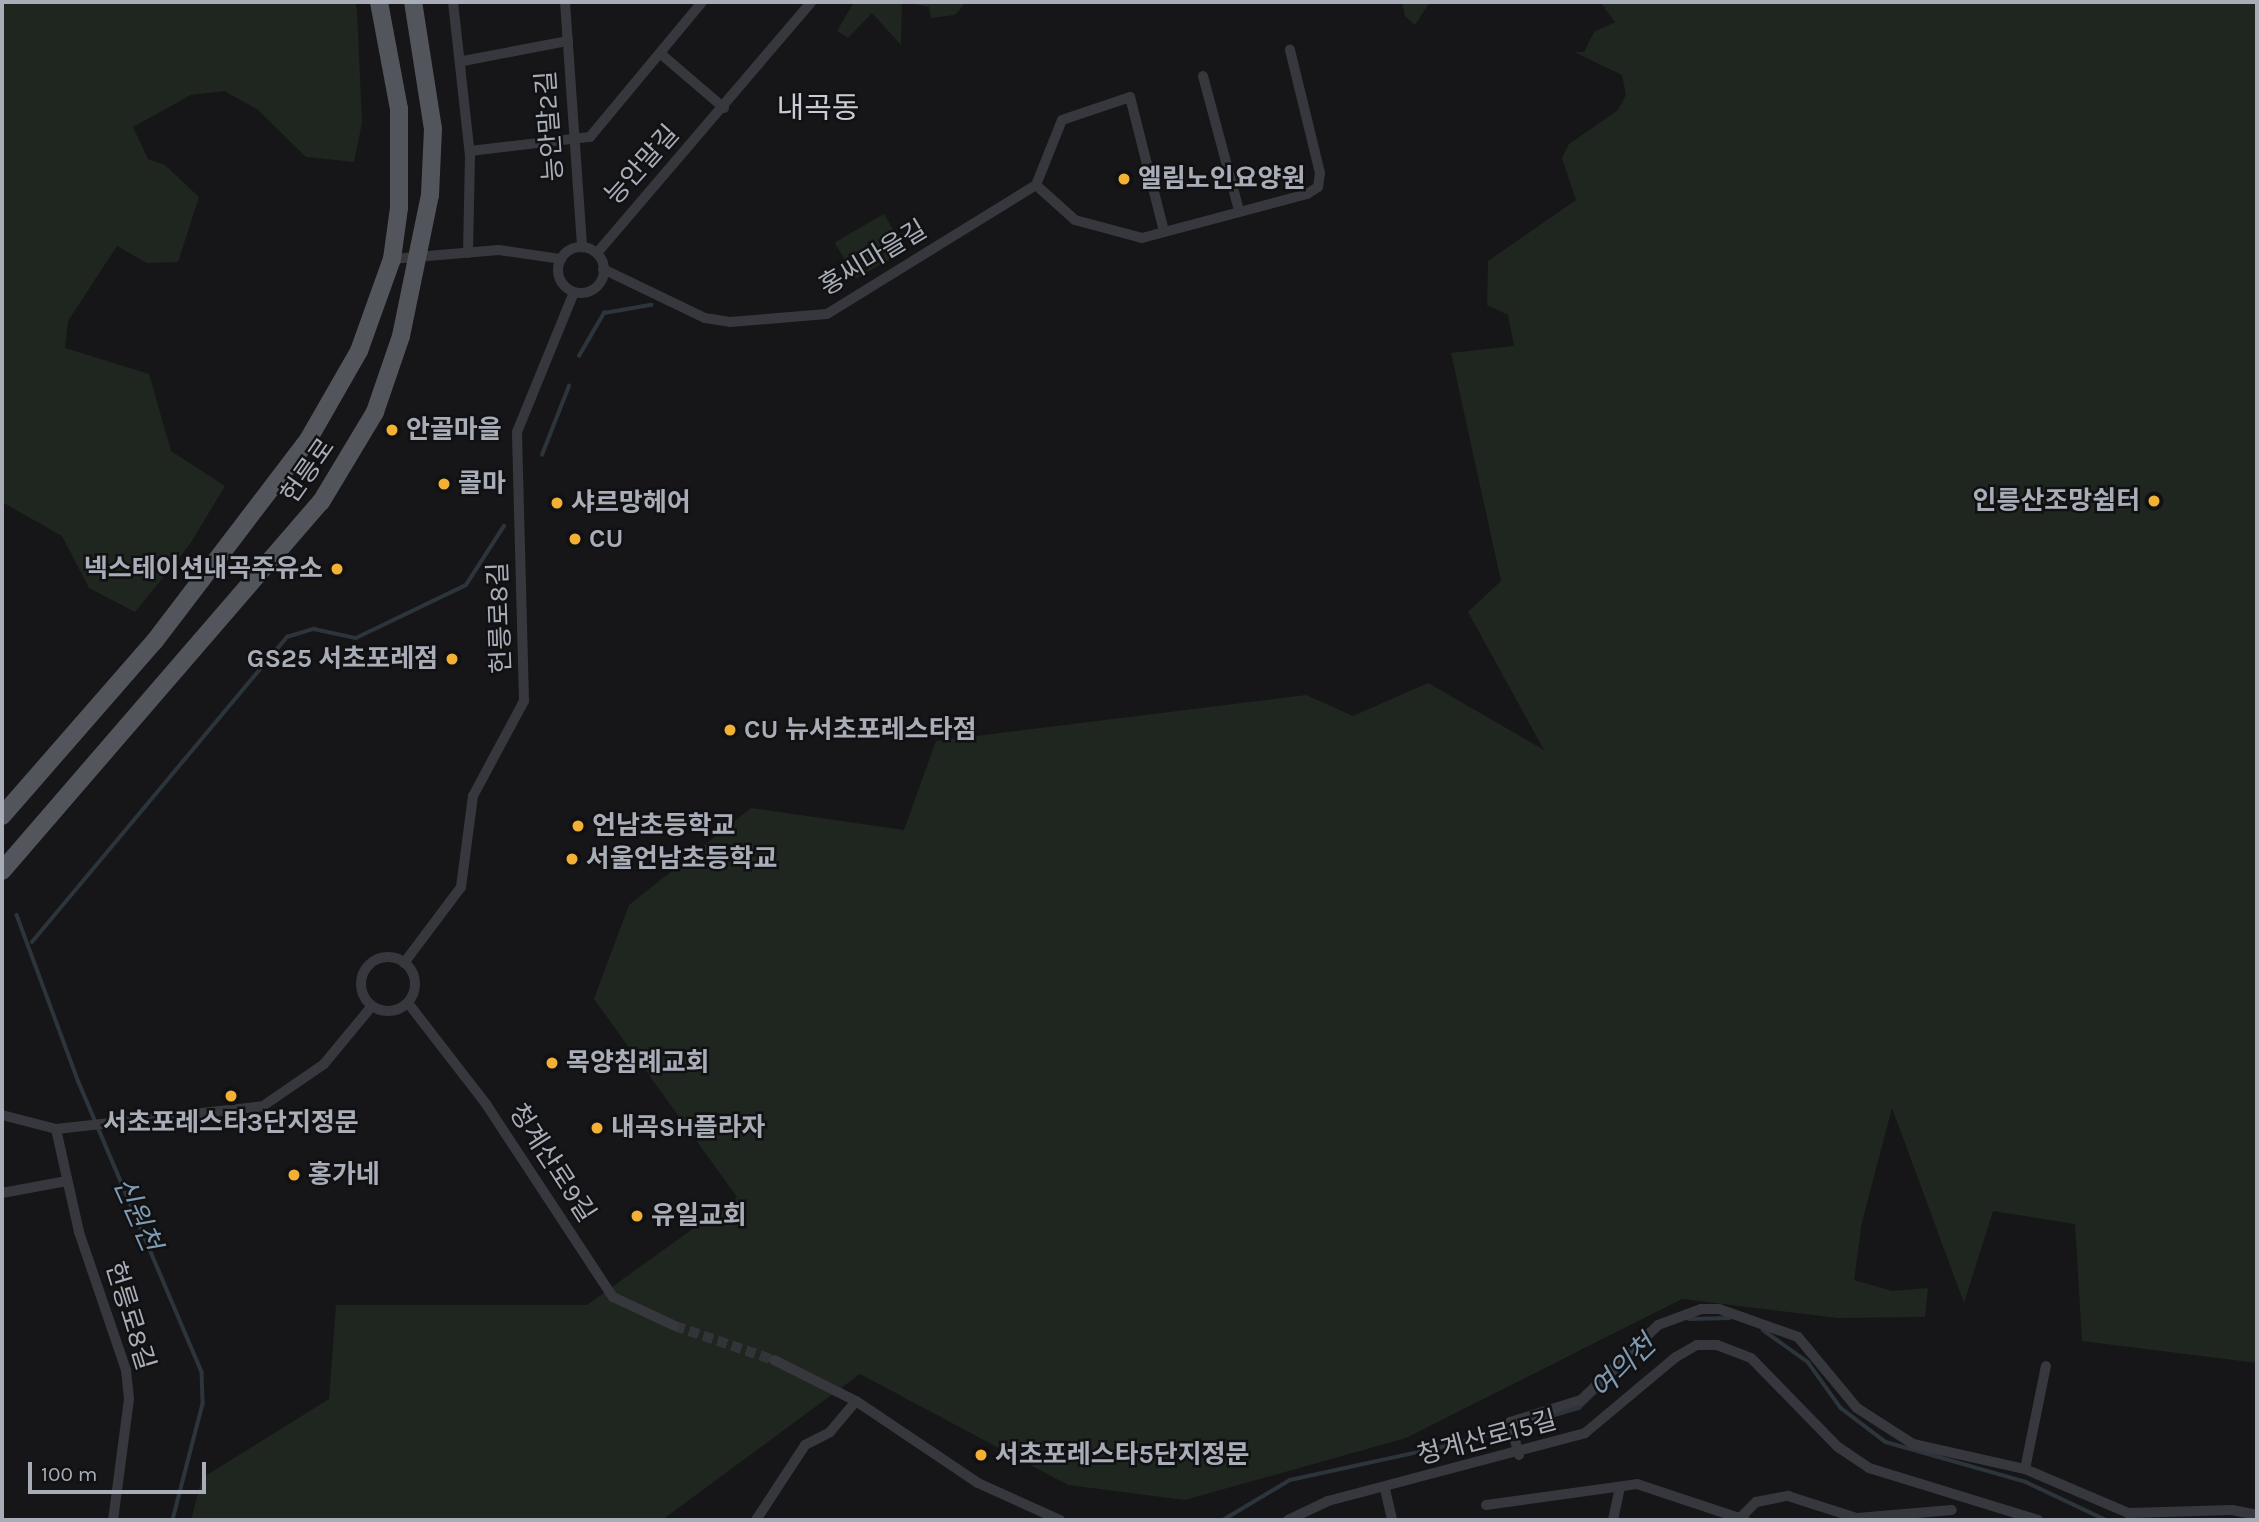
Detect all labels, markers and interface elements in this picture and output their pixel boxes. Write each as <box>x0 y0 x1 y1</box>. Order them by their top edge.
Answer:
street label: 능안말2길 <box>531 70 569 182</box>
district label: 내곡동 <box>777 90 859 126</box>
street label: 능안말길 <box>598 119 686 211</box>
place label: 엘림노인요양원 <box>1138 163 1305 195</box>
marker: 엘림노인요양원 <box>1116 171 1132 187</box>
street label: 홍씨마을길 <box>814 214 932 302</box>
place label: 안골마을 <box>406 414 502 446</box>
marker: 안골마을 <box>384 422 400 438</box>
street label: 헌릉로 <box>275 433 341 509</box>
place label: 콜마 <box>458 468 506 500</box>
marker: 콜마 <box>436 476 452 492</box>
place label: 인릉산조망쉼터 <box>1973 485 2140 517</box>
place label: 샤르망헤어 <box>571 487 691 519</box>
marker: 인릉산조망쉼터 <box>2146 493 2162 509</box>
marker: 샤르망헤어 <box>549 495 565 511</box>
place label: CU <box>589 523 623 555</box>
marker: CU <box>567 531 583 547</box>
place label: 넥스테이션내곡주유소 <box>84 553 323 585</box>
marker: 넥스테이션내곡주유소 <box>329 561 345 577</box>
street label: 헌릉로8길 <box>482 562 518 674</box>
place label: GS25 서초포레점 <box>247 643 438 675</box>
marker: GS25 서초포레점 <box>444 651 460 667</box>
place label: CU 뉴서초포레스타점 <box>744 714 976 746</box>
marker: CU 뉴서초포레스타점 <box>722 722 738 738</box>
place label: 언남초등학교 <box>592 810 736 842</box>
marker: 언남초등학교 <box>570 818 586 834</box>
place label: 서울언남초등학교 <box>586 843 777 875</box>
marker: 서울언남초등학교 <box>564 851 580 867</box>
place label: 목양침례교회 <box>566 1047 710 1079</box>
marker: 목양침례교회 <box>544 1055 560 1071</box>
marker: 서초포레스타3단지정문 <box>223 1088 239 1104</box>
street label: 청계산로9길 <box>502 1098 602 1228</box>
place label: 서초포레스타3단지정문 <box>103 1107 359 1139</box>
place label: 내곡SH플라자 <box>611 1112 766 1144</box>
marker: 내곡SH플라자 <box>589 1120 605 1136</box>
place label: 홍가네 <box>308 1159 380 1191</box>
marker: 홍가네 <box>286 1167 302 1183</box>
water label: 신원천 <box>106 1172 168 1256</box>
place label: 유일교회 <box>651 1200 747 1232</box>
marker: 유일교회 <box>629 1208 645 1224</box>
street label: 헌릉로8길 <box>99 1258 161 1374</box>
water label: 여의천 <box>1584 1328 1662 1406</box>
street label: 청계산로15길 <box>1414 1404 1560 1472</box>
place label: 서초포레스타5단지정문 <box>995 1439 1249 1471</box>
marker: 서초포레스타5단지정문 <box>973 1447 989 1463</box>
scale bar <box>32 1448 210 1492</box>
text: 100 m <box>41 1462 98 1486</box>

